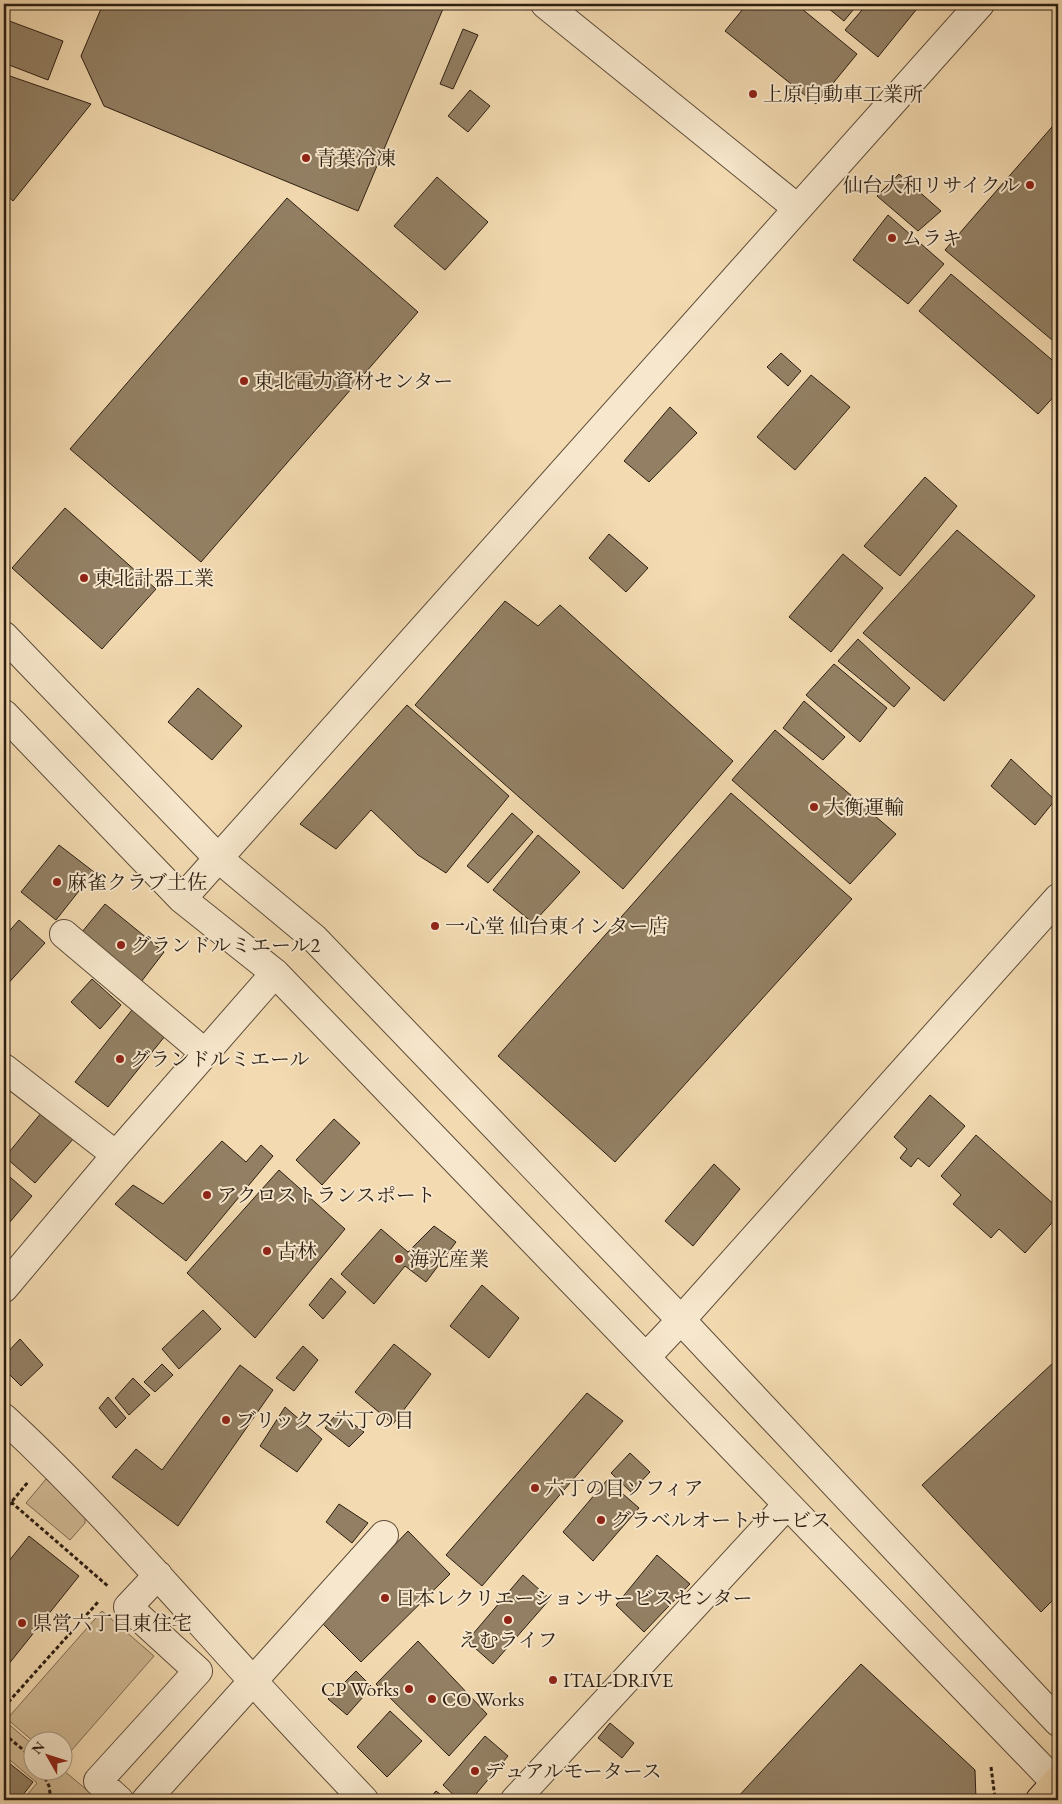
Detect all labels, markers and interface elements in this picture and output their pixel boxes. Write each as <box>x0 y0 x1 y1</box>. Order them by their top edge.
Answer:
place label: 上原自動車工業所 <box>763 81 923 107</box>
marker: 上原自動車工業所 <box>747 88 759 100</box>
place label: 青葉冷凍 <box>316 145 396 171</box>
marker: 青葉冷凍 <box>300 152 312 164</box>
place label: 仙台大和リサイクル <box>843 172 1020 198</box>
marker: 仙台大和リサイクル <box>1024 179 1036 191</box>
place label: ムラキ <box>902 225 962 251</box>
marker: ムラキ <box>886 232 898 244</box>
place label: 東北電力資材センター <box>254 368 453 394</box>
marker: 東北電力資材センター <box>238 375 250 387</box>
place label: 東北計器工業 <box>94 565 214 591</box>
marker: 東北計器工業 <box>78 572 90 584</box>
place label: 大衡運輸 <box>824 794 904 820</box>
marker: 大衡運輸 <box>808 801 820 813</box>
place label: 麻雀クラブ土佐 <box>67 869 207 895</box>
marker: 麻雀クラブ土佐 <box>51 876 63 888</box>
place label: 一心堂 仙台東インター店 <box>445 913 668 939</box>
marker: 一心堂 仙台東インター店 <box>429 920 441 932</box>
place label: グランドルミエール2 <box>131 932 321 958</box>
marker: グランドルミエール2 <box>115 939 127 951</box>
place label: グランドルミエール <box>130 1046 310 1072</box>
marker: グランドルミエール <box>114 1053 126 1065</box>
place label: アクロストランスポート <box>217 1182 436 1208</box>
marker: アクロストランスポート <box>201 1189 213 1201</box>
place label: 古林 <box>277 1238 317 1264</box>
marker: 古林 <box>261 1245 273 1257</box>
place label: 海光産業 <box>409 1246 489 1272</box>
marker: 海光産業 <box>393 1253 405 1265</box>
place label: ブリックス六丁の目 <box>236 1407 414 1433</box>
marker: ブリックス六丁の目 <box>220 1414 232 1426</box>
place label: 六丁の目ソフィア <box>545 1475 703 1501</box>
marker: 六丁の目ソフィア <box>529 1482 541 1494</box>
place label: グラベルオートサービス <box>611 1507 831 1533</box>
marker: グラベルオートサービス <box>595 1514 607 1526</box>
place label: 日本レクリエーションサービスセンター <box>395 1585 753 1611</box>
marker: 日本レクリエーションサービスセンター <box>379 1592 391 1604</box>
place label: 県営六丁目東住宅 <box>32 1610 192 1636</box>
marker: えむライフ <box>502 1614 514 1626</box>
marker: 県営六丁目東住宅 <box>16 1617 28 1629</box>
place label: えむライフ <box>459 1627 557 1653</box>
place label: ITAL-DRIVE <box>563 1667 673 1693</box>
marker: ITAL-DRIVE <box>547 1674 559 1686</box>
place label: CP Works <box>321 1676 399 1702</box>
marker: CP Works <box>403 1683 415 1695</box>
place label: CO Works <box>442 1686 524 1712</box>
marker: CO Works <box>426 1693 438 1705</box>
north arrow <box>22 1732 72 1782</box>
text: N <box>27 1737 49 1758</box>
place label: デュアルモータース <box>485 1758 662 1784</box>
marker: デュアルモータース <box>469 1765 481 1777</box>

